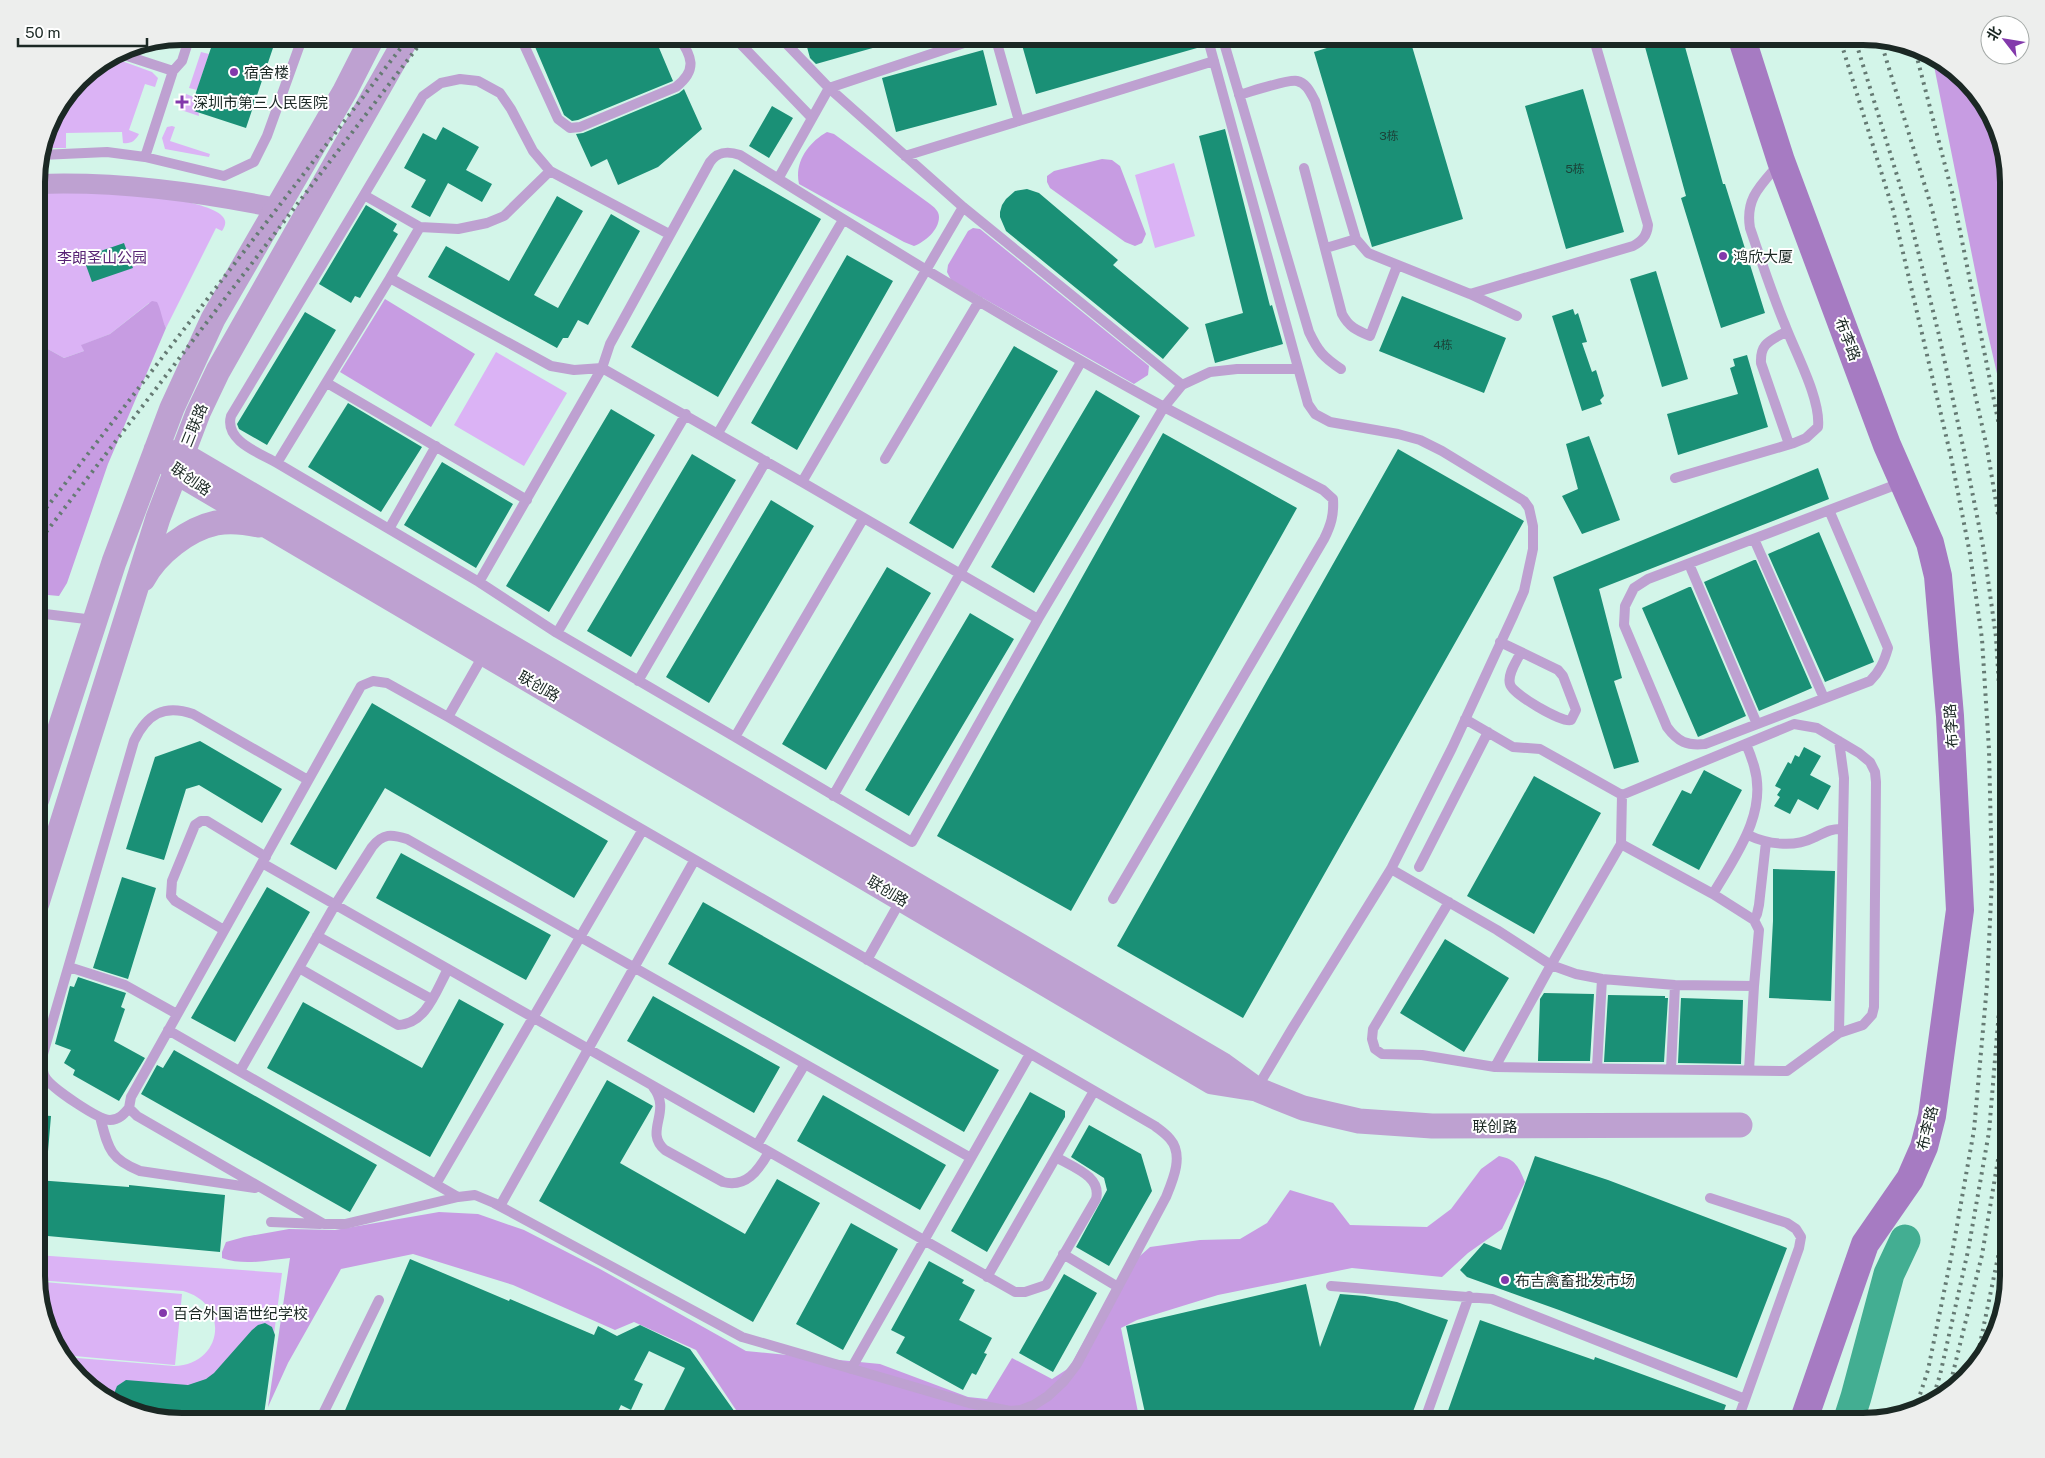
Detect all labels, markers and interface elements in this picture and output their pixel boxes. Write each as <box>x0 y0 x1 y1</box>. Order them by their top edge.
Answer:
scale bar <box>18 15 146 47</box>
north arrow <box>1980 15 2030 65</box>
text: 北 <box>1983 23 2004 43</box>
text: 50 m <box>25 24 60 41</box>
place label: 宿舍楼 <box>244 64 289 81</box>
marker: 宿舍楼 <box>228 66 240 78</box>
place label: 深圳市第三人民医院 <box>193 94 328 111</box>
marker: 深圳市第三人民医院 <box>175 95 189 109</box>
house number: 3栋 <box>1379 129 1399 143</box>
house number: 5栋 <box>1565 162 1585 176</box>
place label: 鸿欣大厦 <box>1733 248 1793 265</box>
park label: 李朗圣山公园 <box>57 249 147 266</box>
marker: 鸿欣大厦 <box>1717 250 1729 262</box>
street label: 布李路 <box>1832 315 1864 363</box>
house number: 4栋 <box>1433 338 1453 352</box>
street label: 三联路 <box>178 401 210 449</box>
street label: 联创路 <box>168 459 214 499</box>
street label: 联创路 <box>515 667 563 705</box>
street label: 布李路 <box>1941 703 1961 749</box>
street label: 联创路 <box>864 872 912 910</box>
street label: 布李路 <box>1913 1104 1941 1152</box>
street label: 联创路 <box>1472 1118 1518 1135</box>
place label: 布吉禽畜批发市场 <box>1515 1272 1635 1289</box>
marker: 布吉禽畜批发市场 <box>1499 1274 1511 1286</box>
place label: 百合外国语世纪学校 <box>173 1305 308 1322</box>
marker: 百合外国语世纪学校 <box>157 1307 169 1319</box>

